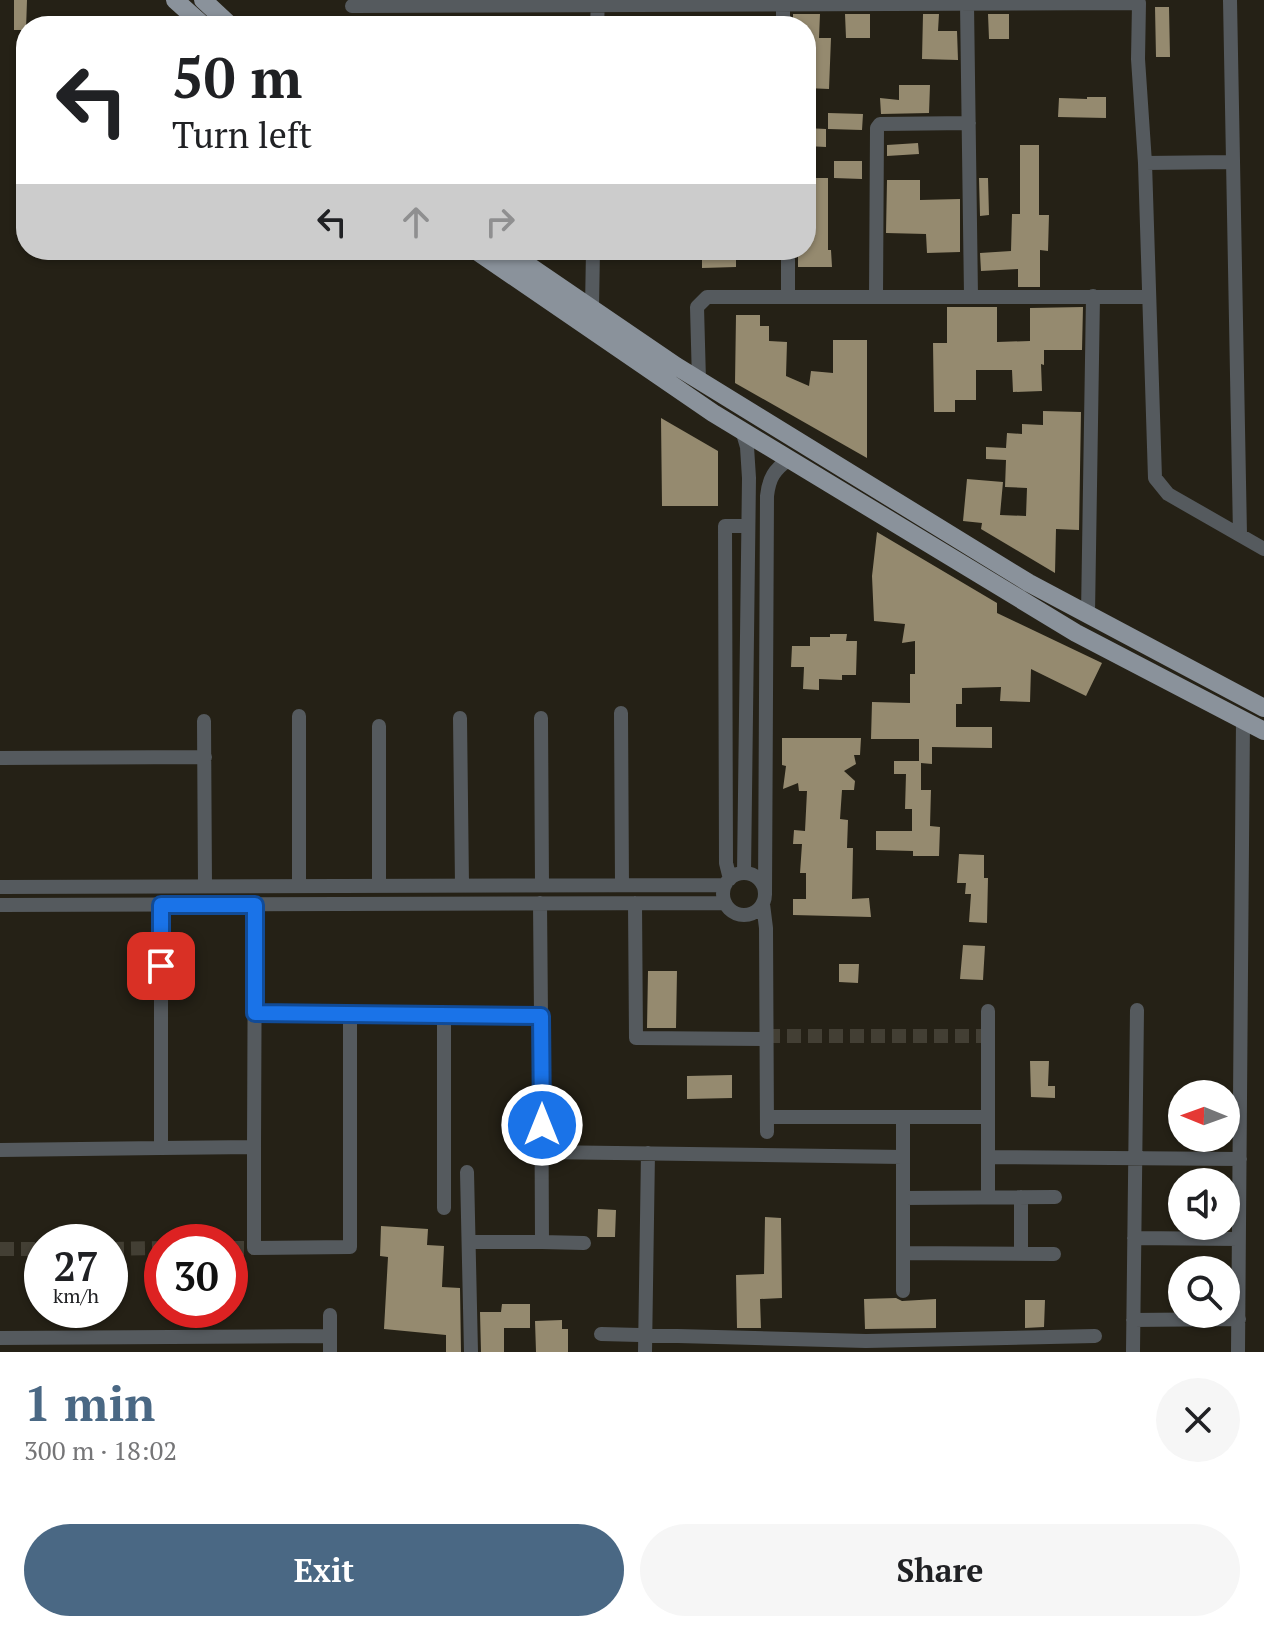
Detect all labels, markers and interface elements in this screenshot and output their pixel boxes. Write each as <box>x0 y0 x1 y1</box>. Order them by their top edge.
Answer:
text: 50 m <box>172 40 302 114</box>
icon: left <box>40 48 144 152</box>
text: Turn left <box>172 111 312 158</box>
icon: left <box>310 200 354 244</box>
icon: ahead <box>394 200 438 244</box>
icon: right <box>478 200 522 244</box>
pin <box>127 932 195 1000</box>
icon: arrive <box>139 944 183 988</box>
north arrow <box>1168 1080 1240 1152</box>
map controls <box>1168 1080 1240 1328</box>
position arrow <box>500 1083 584 1167</box>
button: sound <box>1168 1168 1240 1240</box>
speed limit sign: 30 <box>144 1224 248 1328</box>
text: 27 <box>53 1239 99 1292</box>
button: search <box>1168 1256 1240 1328</box>
text: km/h <box>53 1282 99 1309</box>
text: 1 min <box>24 1371 155 1435</box>
button: close <box>1156 1378 1240 1462</box>
text: 300 m · 18:02 <box>24 1433 177 1467</box>
button: Exit <box>24 1524 624 1616</box>
button: Share <box>640 1524 1240 1616</box>

